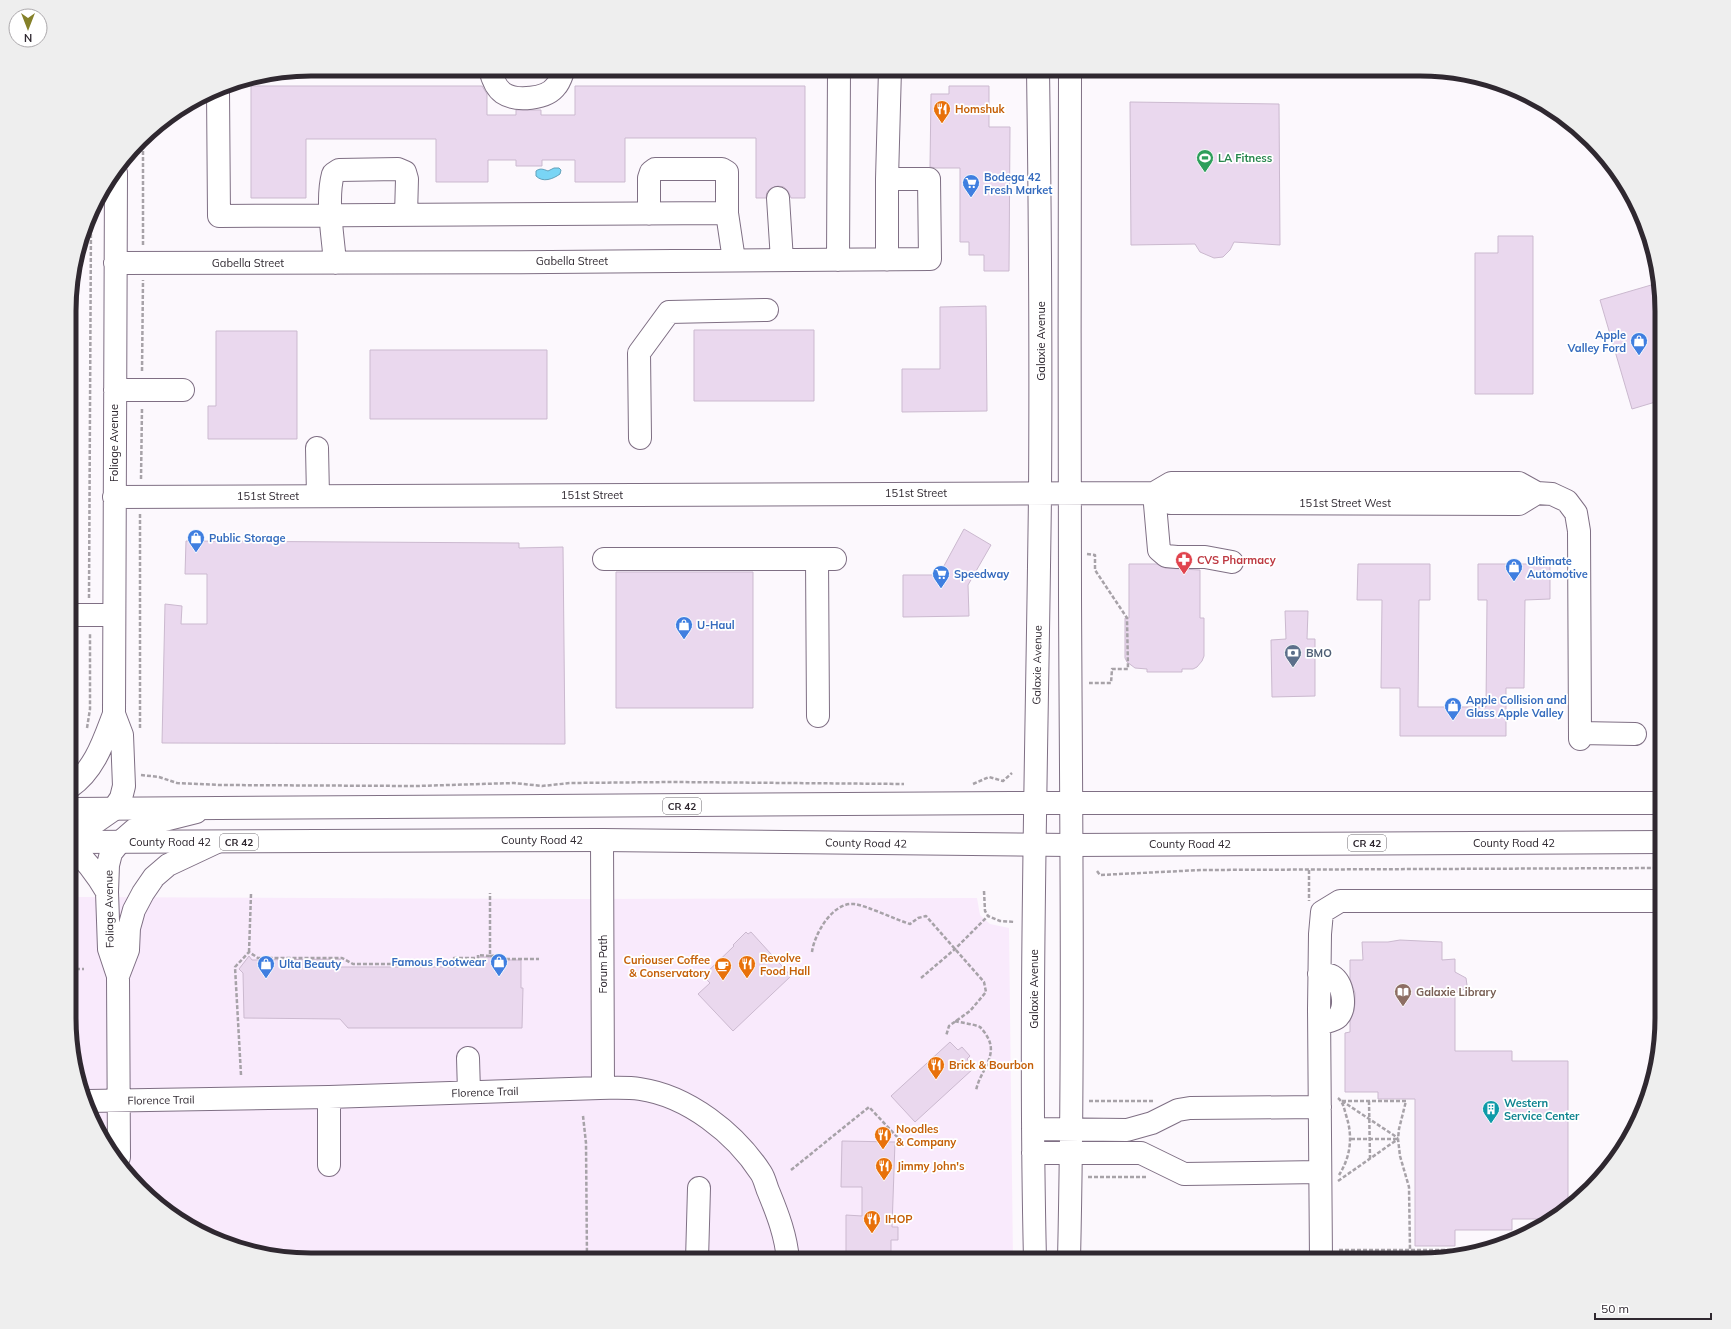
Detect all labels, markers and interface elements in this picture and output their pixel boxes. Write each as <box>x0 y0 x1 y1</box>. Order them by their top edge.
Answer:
north arrow <box>8 8 48 48</box>
text: N <box>24 31 32 45</box>
restaurant icon: Homshuk <box>932 99 952 124</box>
place label: Homshuk <box>955 102 1006 116</box>
sports icon: LA Fitness <box>1195 148 1215 173</box>
place label: LA Fitness <box>1218 151 1273 165</box>
place label: Bodega 42 Fresh Market <box>984 170 1052 197</box>
supermarket icon: Bodega 42 Fresh Market <box>961 173 981 198</box>
street label: Gabella Street <box>536 254 608 268</box>
street label: Gabella Street <box>212 256 284 270</box>
street label: Galaxie Avenue <box>1034 301 1048 381</box>
place label: Apple Valley Ford <box>1567 328 1626 355</box>
shop icon: Apple Valley Ford <box>1629 331 1649 356</box>
street label: Foliage Avenue <box>107 404 121 482</box>
street label: 151st Street <box>885 486 947 500</box>
street label: 151st Street <box>561 488 623 502</box>
street label: 151st Street <box>237 489 299 503</box>
street label: 151st Street West <box>1299 496 1391 510</box>
shop icon: Public Storage <box>186 528 206 553</box>
place label: Public Storage <box>209 531 286 545</box>
pharmacy icon: CVS Pharmacy <box>1174 550 1194 575</box>
place label: CVS Pharmacy <box>1197 553 1276 567</box>
place label: Ultimate Automotive <box>1527 554 1588 581</box>
shop icon: Ultimate Automotive <box>1504 557 1524 582</box>
supermarket icon: Speedway <box>931 564 951 589</box>
place label: Speedway <box>954 567 1009 581</box>
shop icon: U-Haul <box>674 615 694 640</box>
place label: U-Haul <box>697 618 735 632</box>
street label: Galaxie Avenue <box>1029 625 1045 705</box>
bank icon: BMO <box>1283 643 1303 668</box>
place label: BMO <box>1306 646 1332 660</box>
place label: Apple Collision and Glass Apple Valley <box>1466 693 1567 720</box>
shop icon: Apple Collision and Glass Apple Valley <box>1443 696 1463 721</box>
road number: CR 42 <box>663 798 701 814</box>
street label: County Road 42 <box>501 833 583 847</box>
road number: CR 42 <box>220 834 258 850</box>
street label: County Road 42 <box>129 835 211 849</box>
street label: County Road 42 <box>825 835 907 851</box>
road number: CR 42 <box>1348 835 1386 851</box>
street label: County Road 42 <box>1473 836 1555 850</box>
street label: County Road 42 <box>1149 837 1231 851</box>
street label: Foliage Avenue <box>101 870 117 948</box>
street label: Forum Path <box>596 935 610 993</box>
street label: Galaxie Avenue <box>1027 949 1041 1029</box>
place label: Revolve Food Hall <box>760 951 810 978</box>
shop icon: Famous Footwear <box>489 952 509 977</box>
place label: Curiouser Coffee & Conservatory <box>624 953 710 980</box>
shop icon: Ulta Beauty <box>256 954 276 979</box>
restaurant icon: Revolve Food Hall <box>737 954 757 979</box>
place label: Famous Footwear <box>392 955 487 969</box>
cafe icon: Curiouser Coffee & Conservatory <box>713 956 733 981</box>
place label: Ulta Beauty <box>279 957 341 971</box>
library icon: Galaxie Library <box>1393 982 1413 1007</box>
place label: Galaxie Library <box>1416 985 1496 999</box>
restaurant icon: Brick & Bourbon <box>926 1055 946 1080</box>
place label: Brick & Bourbon <box>949 1058 1034 1072</box>
street label: Florence Trail <box>451 1084 519 1100</box>
street label: Florence Trail <box>127 1092 195 1108</box>
place label: Western Service Center <box>1504 1096 1580 1123</box>
building icon: Western Service Center <box>1481 1099 1501 1124</box>
place label: Noodles & Company <box>896 1122 956 1149</box>
restaurant icon: Noodles & Company <box>873 1125 893 1150</box>
restaurant icon: Jimmy John's <box>874 1156 894 1181</box>
place label: Jimmy John's <box>897 1159 965 1173</box>
restaurant icon: IHOP <box>862 1209 882 1234</box>
place label: IHOP <box>885 1212 913 1226</box>
scale bar <box>1595 1295 1711 1321</box>
text: 50 m <box>1601 1301 1629 1316</box>

